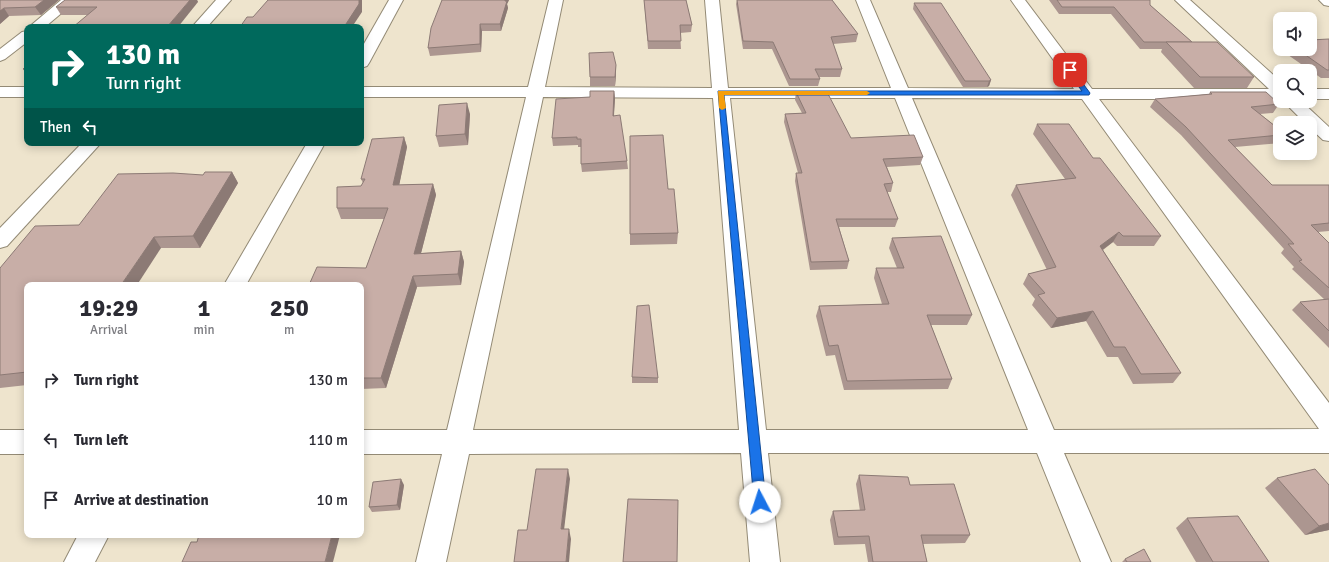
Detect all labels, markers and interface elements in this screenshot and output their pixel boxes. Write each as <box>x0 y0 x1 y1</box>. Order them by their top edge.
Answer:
map controls <box>1273 12 1317 160</box>
button: sound <box>1273 12 1317 56</box>
text: 130 m <box>106 38 180 72</box>
icon: right <box>40 40 92 92</box>
pin <box>1053 53 1087 87</box>
icon: arrive <box>1059 59 1081 81</box>
button: search <box>1273 64 1317 108</box>
text: Turn right <box>106 72 181 94</box>
icon: left <box>79 116 101 138</box>
button: layers <box>1273 116 1317 160</box>
text: Then <box>40 118 71 136</box>
text: 19:29 <box>79 293 138 323</box>
text: 1 <box>198 293 210 323</box>
text: 250 <box>270 293 309 323</box>
text: Arrival <box>90 322 127 338</box>
text: min <box>194 322 215 338</box>
text: m <box>284 322 294 338</box>
icon: right <box>40 369 62 391</box>
text: Turn right <box>74 371 139 389</box>
text: 130 m <box>308 371 348 389</box>
icon: left <box>40 429 62 451</box>
text: Turn left <box>74 431 128 449</box>
text: 110 m <box>308 431 348 449</box>
position arrow <box>739 481 781 523</box>
icon: arrive <box>40 489 62 511</box>
text: Arrive at destination <box>74 491 209 509</box>
text: 10 m <box>317 491 348 509</box>

